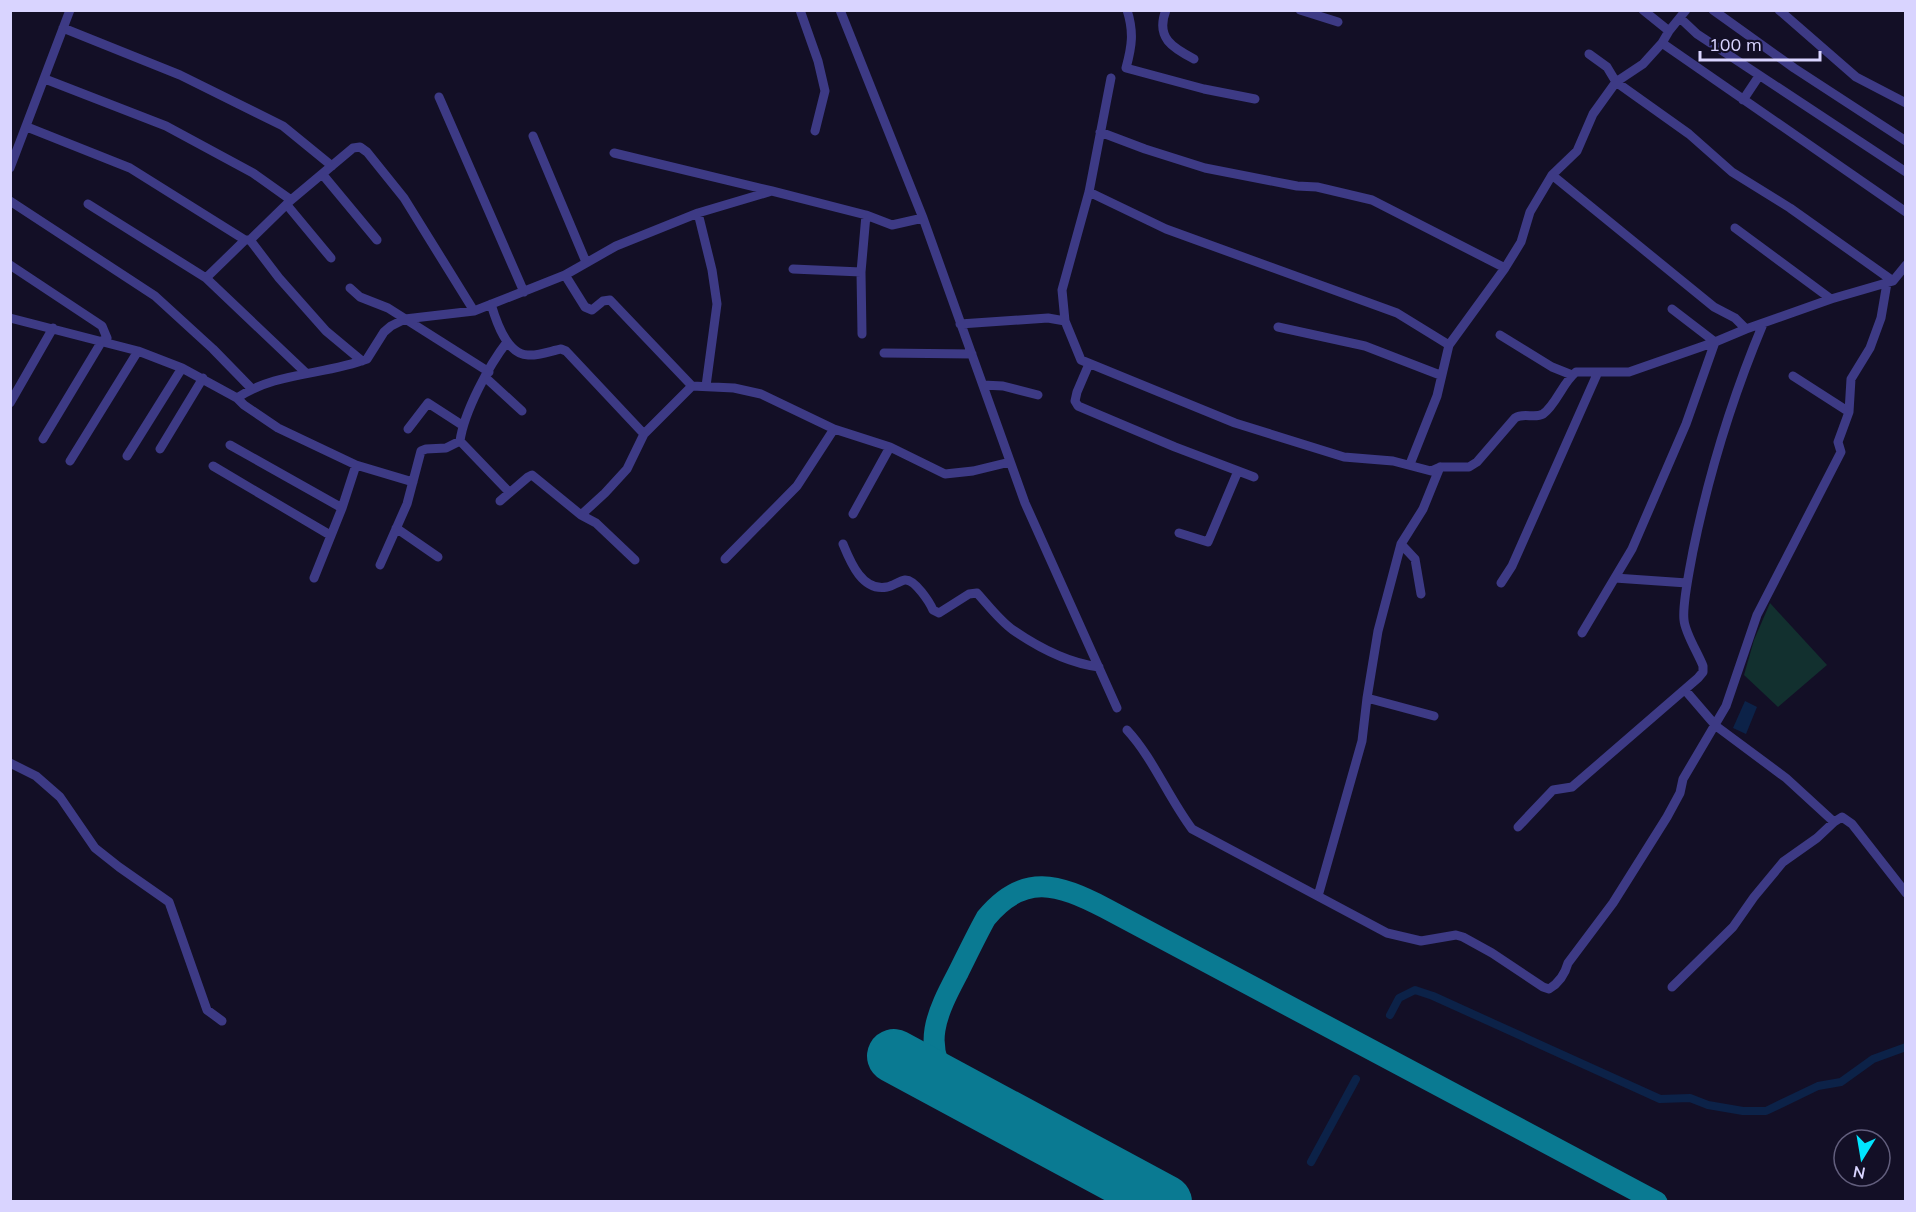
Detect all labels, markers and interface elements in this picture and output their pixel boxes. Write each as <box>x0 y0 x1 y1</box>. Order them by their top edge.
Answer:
scale bar <box>1700 24 1820 62</box>
text: 100 m <box>1709 33 1762 56</box>
north arrow <box>1832 1128 1892 1188</box>
text: N <box>1851 1162 1867 1184</box>

